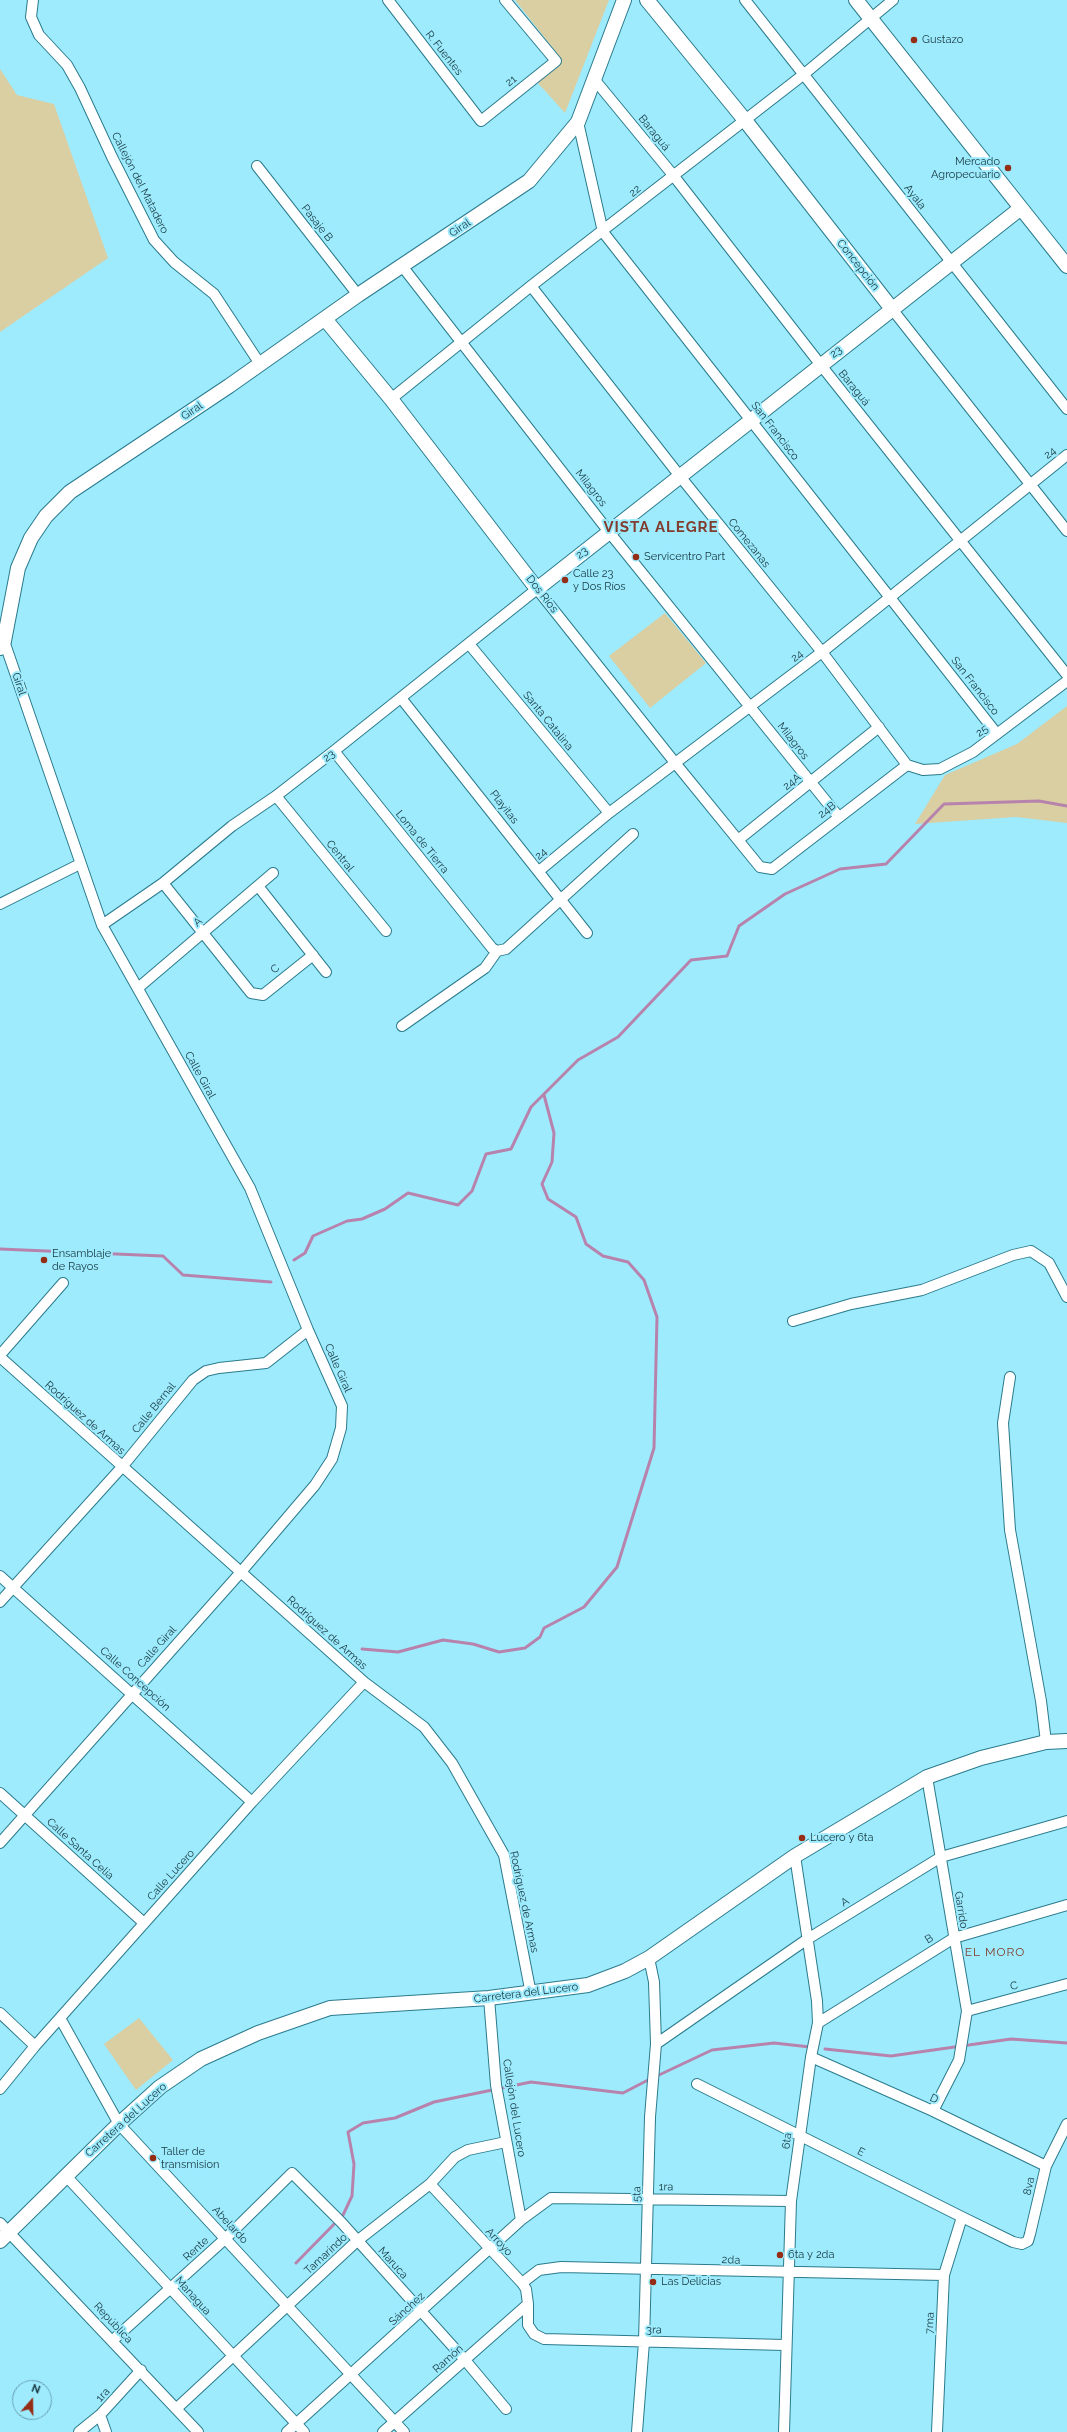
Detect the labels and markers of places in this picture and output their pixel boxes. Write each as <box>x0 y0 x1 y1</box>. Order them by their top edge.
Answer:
place label: Gustazo <box>922 33 963 47</box>
marker: Gustazo <box>909 35 919 45</box>
place label: Mercado Agropecuario <box>931 155 1000 181</box>
marker: Mercado Agropecuario <box>1003 163 1013 173</box>
place label: Servicentro Part <box>644 550 725 564</box>
marker: Servicentro Part <box>631 552 641 562</box>
place label: Calle 23 y Dos Ríos <box>573 567 626 593</box>
marker: Calle 23 y Dos Ríos <box>560 575 570 585</box>
place label: Ensamblaje de Rayos <box>52 1247 111 1273</box>
marker: Ensamblaje de Rayos <box>39 1255 49 1265</box>
place label: Lucero y 6ta <box>810 1831 873 1845</box>
marker: Lucero y 6ta <box>797 1833 807 1843</box>
place label: Taller de transmision <box>161 2145 219 2171</box>
marker: Taller de transmision <box>148 2153 158 2163</box>
place label: 6ta y 2da <box>788 2248 834 2262</box>
marker: 6ta y 2da <box>775 2250 785 2260</box>
place label: Las Delicias <box>661 2275 721 2289</box>
marker: Las Delicias <box>648 2277 658 2287</box>

